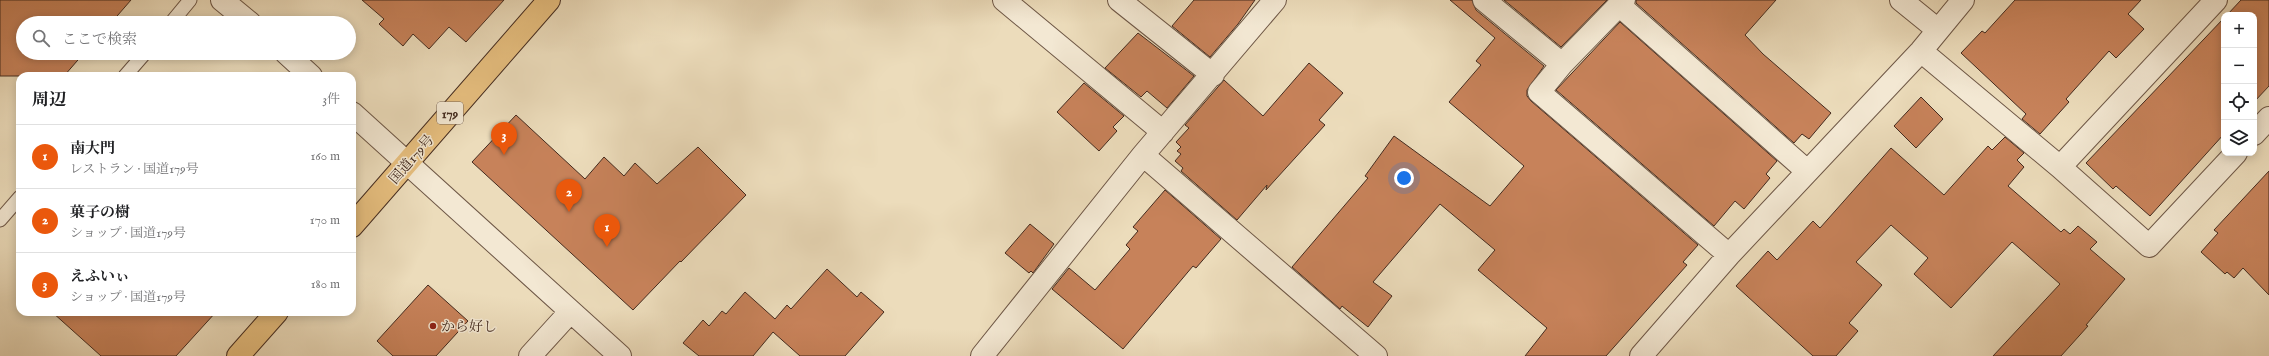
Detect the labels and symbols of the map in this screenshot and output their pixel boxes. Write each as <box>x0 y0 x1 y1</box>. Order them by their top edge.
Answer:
road number: 179 <box>437 102 463 124</box>
pin: 3 <box>491 122 517 155</box>
street label: 国道179号 <box>385 131 438 188</box>
your location <box>1394 168 1414 188</box>
pin: 2 <box>556 179 582 212</box>
pin: 1 <box>594 214 620 247</box>
place label: から好し <box>441 318 497 336</box>
marker: から好し <box>428 321 438 331</box>

